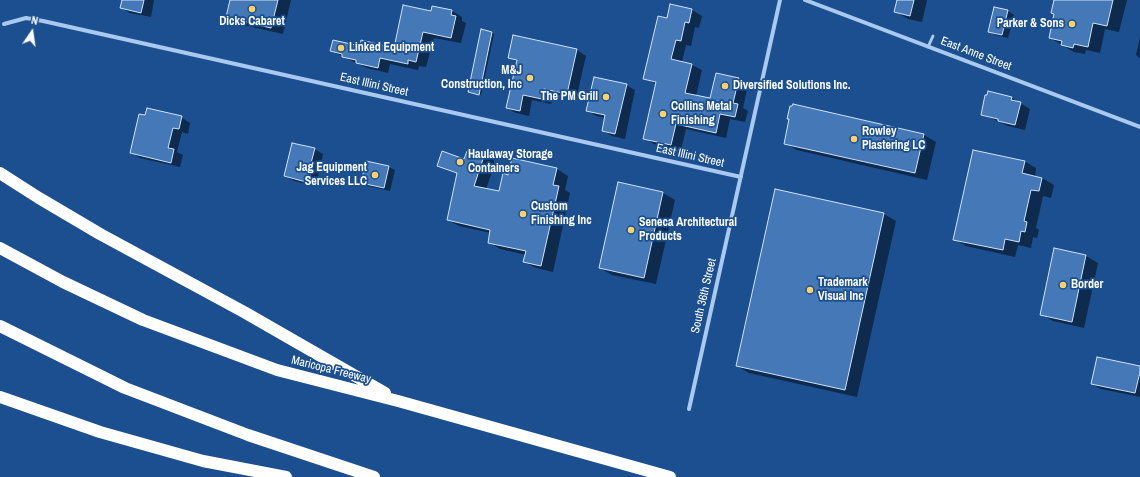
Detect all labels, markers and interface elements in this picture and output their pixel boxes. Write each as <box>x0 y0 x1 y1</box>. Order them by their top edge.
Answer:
marker: Dicks Cabaret <box>247 4 257 14</box>
north arrow <box>12 12 52 52</box>
text: N <box>30 13 39 28</box>
place label: Dicks Cabaret <box>219 15 285 29</box>
place label: Parker & Sons <box>997 17 1064 31</box>
marker: Parker & Sons <box>1067 19 1077 29</box>
street label: East Anne Street <box>939 34 1013 74</box>
place label: Linked Equipment <box>349 41 434 55</box>
marker: Linked Equipment <box>336 43 346 53</box>
place label: M&J Construction, Inc <box>441 64 522 92</box>
street label: East Illini Street <box>339 70 409 100</box>
marker: M&J Construction, Inc <box>525 73 535 83</box>
place label: Diversified Solutions Inc. <box>733 79 851 93</box>
marker: Diversified Solutions Inc. <box>720 81 730 91</box>
place label: The PM Grill <box>541 90 598 104</box>
marker: The PM Grill <box>601 92 611 102</box>
place label: Collins Metal Finishing <box>671 100 732 128</box>
marker: Collins Metal Finishing <box>658 109 668 119</box>
place label: Rowley Plastering LC <box>862 125 925 153</box>
marker: Rowley Plastering LC <box>849 134 859 144</box>
street label: East Illini Street <box>655 141 725 171</box>
place label: Haulaway Storage Containers <box>468 148 553 176</box>
marker: Haulaway Storage Containers <box>455 157 465 167</box>
place label: Jag Equipment Services LLC <box>296 161 367 189</box>
marker: Jag Equipment Services LLC <box>370 170 380 180</box>
place label: Custom Finishing Inc <box>531 200 592 228</box>
marker: Custom Finishing Inc <box>518 209 528 219</box>
place label: Seneca Architectural Products <box>639 216 737 244</box>
marker: Seneca Architectural Products <box>626 225 636 235</box>
street label: South 36th Street <box>688 257 720 335</box>
place label: Trademark Visual Inc <box>818 276 868 304</box>
place label: Border <box>1071 278 1103 292</box>
marker: Border <box>1058 280 1068 290</box>
marker: Trademark Visual Inc <box>805 285 815 295</box>
street label: Maricopa Freeway <box>290 353 372 387</box>

